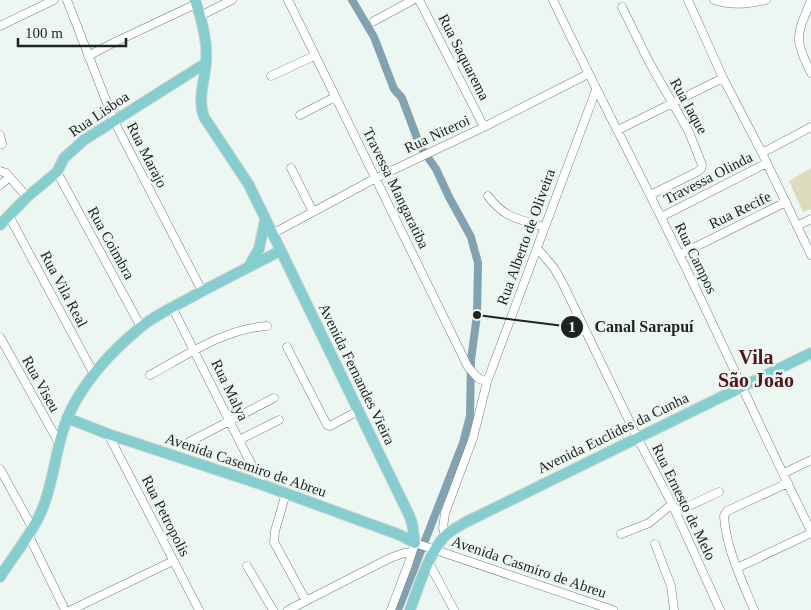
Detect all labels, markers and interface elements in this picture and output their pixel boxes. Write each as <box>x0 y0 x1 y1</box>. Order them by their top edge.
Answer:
street label: Rua Saquarema <box>435 11 493 103</box>
scale bar <box>18 15 125 47</box>
text: 100 m <box>25 25 63 41</box>
street label: Rua Iaque <box>667 75 711 137</box>
street label: Rua Lisboa <box>66 88 132 140</box>
street label: Rua Niteroi <box>402 112 472 156</box>
street label: Rua Marajo <box>124 120 170 190</box>
street label: Travessa Mangaratiba <box>360 125 432 251</box>
street label: Travessa Olinda <box>661 149 755 207</box>
street label: Rua Alberto de Oliveira <box>494 166 558 307</box>
street label: Rua Recife <box>706 188 774 232</box>
street label: Rua Coimbra <box>85 204 138 282</box>
street label: Rua Campos <box>672 220 720 296</box>
street label: Rua Vila Real <box>37 248 91 330</box>
street label: Avenida Fernandes Vieira <box>316 301 398 448</box>
callout: Canal Sarapuí <box>560 311 704 342</box>
text: Canal Sarapuí <box>594 318 694 336</box>
text: 1 <box>568 319 576 335</box>
district label: Vila São João <box>718 346 794 391</box>
street label: Rua Viseu <box>19 353 63 415</box>
street label: Rua Malya <box>208 357 252 424</box>
street label: Avenida Euclides da Cunha <box>535 389 691 477</box>
street label: Avenida Casemiro de Abreu <box>163 430 329 500</box>
street label: Rua Ernesto de Melo <box>649 441 719 563</box>
street label: Rua Petropolis <box>139 473 193 559</box>
street label: Avenida Casmiro de Abreu <box>450 533 609 601</box>

